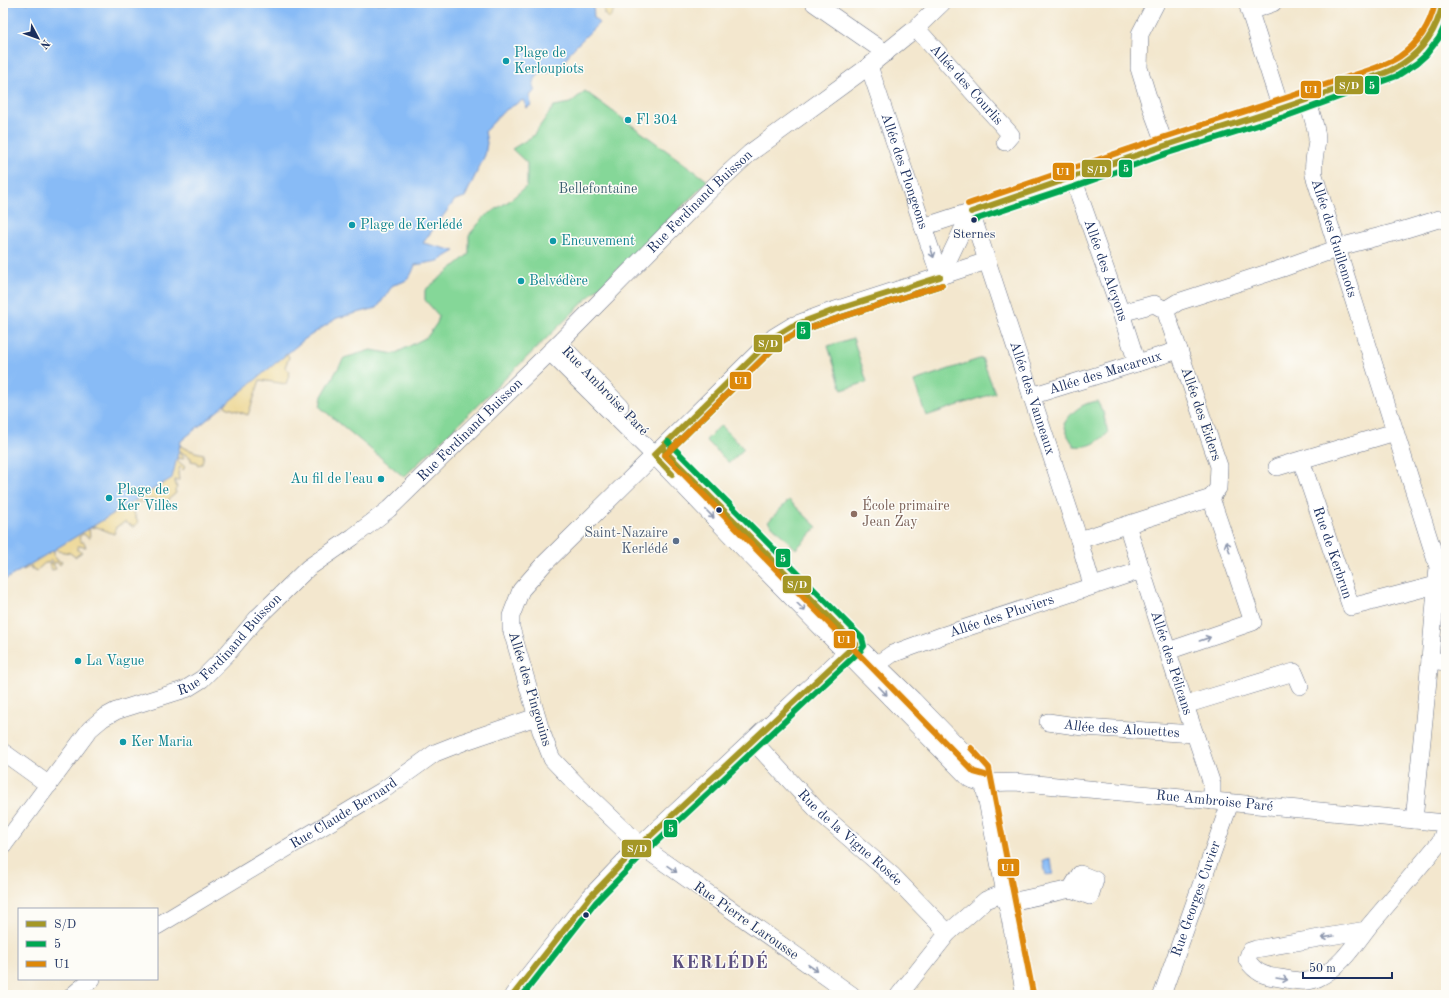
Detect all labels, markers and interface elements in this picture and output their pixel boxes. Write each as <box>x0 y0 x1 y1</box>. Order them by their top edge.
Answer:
north arrow <box>18 18 58 58</box>
text: N <box>37 37 51 51</box>
street label: Allée des Courlis <box>927 42 1006 128</box>
place label: Plage de Kerloupiots <box>514 46 584 76</box>
marker: Plage de Kerloupiots <box>501 56 511 66</box>
line badge: S/D <box>1334 75 1364 95</box>
line badge: 5 <box>1364 75 1380 95</box>
line badge: U1 <box>1300 80 1322 99</box>
text: S/D <box>1339 81 1360 92</box>
text: 5 <box>1369 81 1375 92</box>
text: U1 <box>1303 85 1319 96</box>
street label: Allée des Plongeons <box>878 111 930 231</box>
place label: Fl 304 <box>636 113 678 127</box>
marker: Fl 304 <box>623 115 633 125</box>
street label: Rue Ferdinand Buisson <box>645 147 755 256</box>
line badge: S/D <box>1081 159 1112 178</box>
line badge: 5 <box>1118 159 1133 178</box>
line badge: U1 <box>1052 162 1075 181</box>
text: 5 <box>1123 164 1129 175</box>
text: S/D <box>1087 165 1108 176</box>
text: U1 <box>1055 167 1071 178</box>
street label: Allée des Guillemots <box>1309 177 1359 299</box>
park label: Bellefontaine <box>559 182 637 196</box>
marker: Sternes <box>969 215 979 225</box>
place label: Plage de Kerlédé <box>360 218 463 232</box>
street label: Allée des Alcyons <box>1081 218 1130 323</box>
marker: Plage de Kerlédé <box>347 220 357 230</box>
place label: Sternes <box>953 228 996 241</box>
place label: Encuvement <box>561 234 635 248</box>
marker: Encuvement <box>548 236 558 246</box>
one-way arrow <box>928 245 936 257</box>
place label: Belvédère <box>529 274 588 288</box>
marker: Belvédère <box>516 276 526 286</box>
line badge: 5 <box>796 321 811 340</box>
text: 5 <box>800 326 806 337</box>
line badge: S/D <box>753 334 783 353</box>
text: S/D <box>758 339 779 350</box>
street label: Allée des Vanneaux <box>1007 340 1058 457</box>
street label: Rue Ambroise Paré <box>559 344 651 438</box>
street label: Allée des Macareux <box>1047 349 1164 397</box>
street label: Allée des Eiders <box>1178 365 1224 463</box>
line badge: U1 <box>729 371 752 390</box>
street label: Rue Ferdinand Buisson <box>415 375 526 484</box>
text: U1 <box>733 376 749 387</box>
place label: Au fil de l'eau <box>290 472 374 486</box>
marker: Au fil de l'eau <box>376 474 386 484</box>
place label: Plage de Ker Villès <box>117 483 178 513</box>
marker: Plage de Ker Villès <box>104 493 114 503</box>
place label: École primaire Jean Zay <box>862 496 950 529</box>
unlabelled marker <box>714 505 724 515</box>
street label: Rue de Kerbrun <box>1310 505 1355 601</box>
one-way arrow <box>705 509 715 519</box>
marker: École primaire Jean Zay <box>849 509 859 519</box>
place label: Saint-Nazaire Kerlédé <box>584 526 668 556</box>
marker: Saint-Nazaire Kerlédé <box>671 536 681 546</box>
one-way arrow <box>1224 541 1231 554</box>
line badge: 5 <box>775 548 791 568</box>
text: 5 <box>780 554 786 565</box>
line badge: S/D <box>782 575 812 594</box>
text: S/D <box>787 580 808 591</box>
street label: Rue Ferdinand Buisson <box>176 591 285 698</box>
street label: Allée des Pluviers <box>948 592 1056 640</box>
one-way arrow <box>796 602 806 612</box>
street label: Allée des Pélicans <box>1148 609 1195 717</box>
street label: Allée des Pingouins <box>506 630 554 748</box>
line badge: U1 <box>833 630 856 649</box>
text: U1 <box>836 635 852 646</box>
one-way arrow <box>1198 635 1211 642</box>
place label: La Vague <box>86 654 144 668</box>
marker: La Vague <box>73 656 83 666</box>
one-way arrow <box>879 686 888 696</box>
street label: Allée des Alouettes <box>1063 717 1180 740</box>
place label: Ker Maria <box>131 735 193 749</box>
marker: Ker Maria <box>118 737 128 747</box>
street label: Rue Claude Bernard <box>288 775 400 851</box>
street label: Rue de la Vigne Rosée <box>795 787 905 888</box>
street label: Rue Ambroise Paré <box>1155 788 1274 814</box>
line badge: 5 <box>663 819 678 838</box>
text: 5 <box>668 824 674 835</box>
line badge: S/D <box>621 839 652 858</box>
street label: Rue Georges Cuvier <box>1169 839 1223 958</box>
text: S/D <box>627 844 648 855</box>
line badge: U1 <box>997 858 1020 877</box>
text: U1 <box>1000 863 1016 874</box>
one-way arrow <box>666 865 677 873</box>
street label: Rue Pierre Larousse <box>691 880 801 962</box>
legend <box>18 908 158 980</box>
unlabelled marker <box>581 910 591 920</box>
text: S/D <box>54 919 76 931</box>
one-way arrow <box>1322 933 1335 941</box>
text: 5 <box>54 938 61 951</box>
district label: KERLÉDÉ <box>671 950 769 972</box>
scale bar <box>1303 954 1392 980</box>
text: U1 <box>54 959 70 971</box>
text: 50 m <box>1309 962 1336 975</box>
one-way arrow <box>807 964 818 972</box>
one-way arrow <box>1275 975 1288 983</box>

